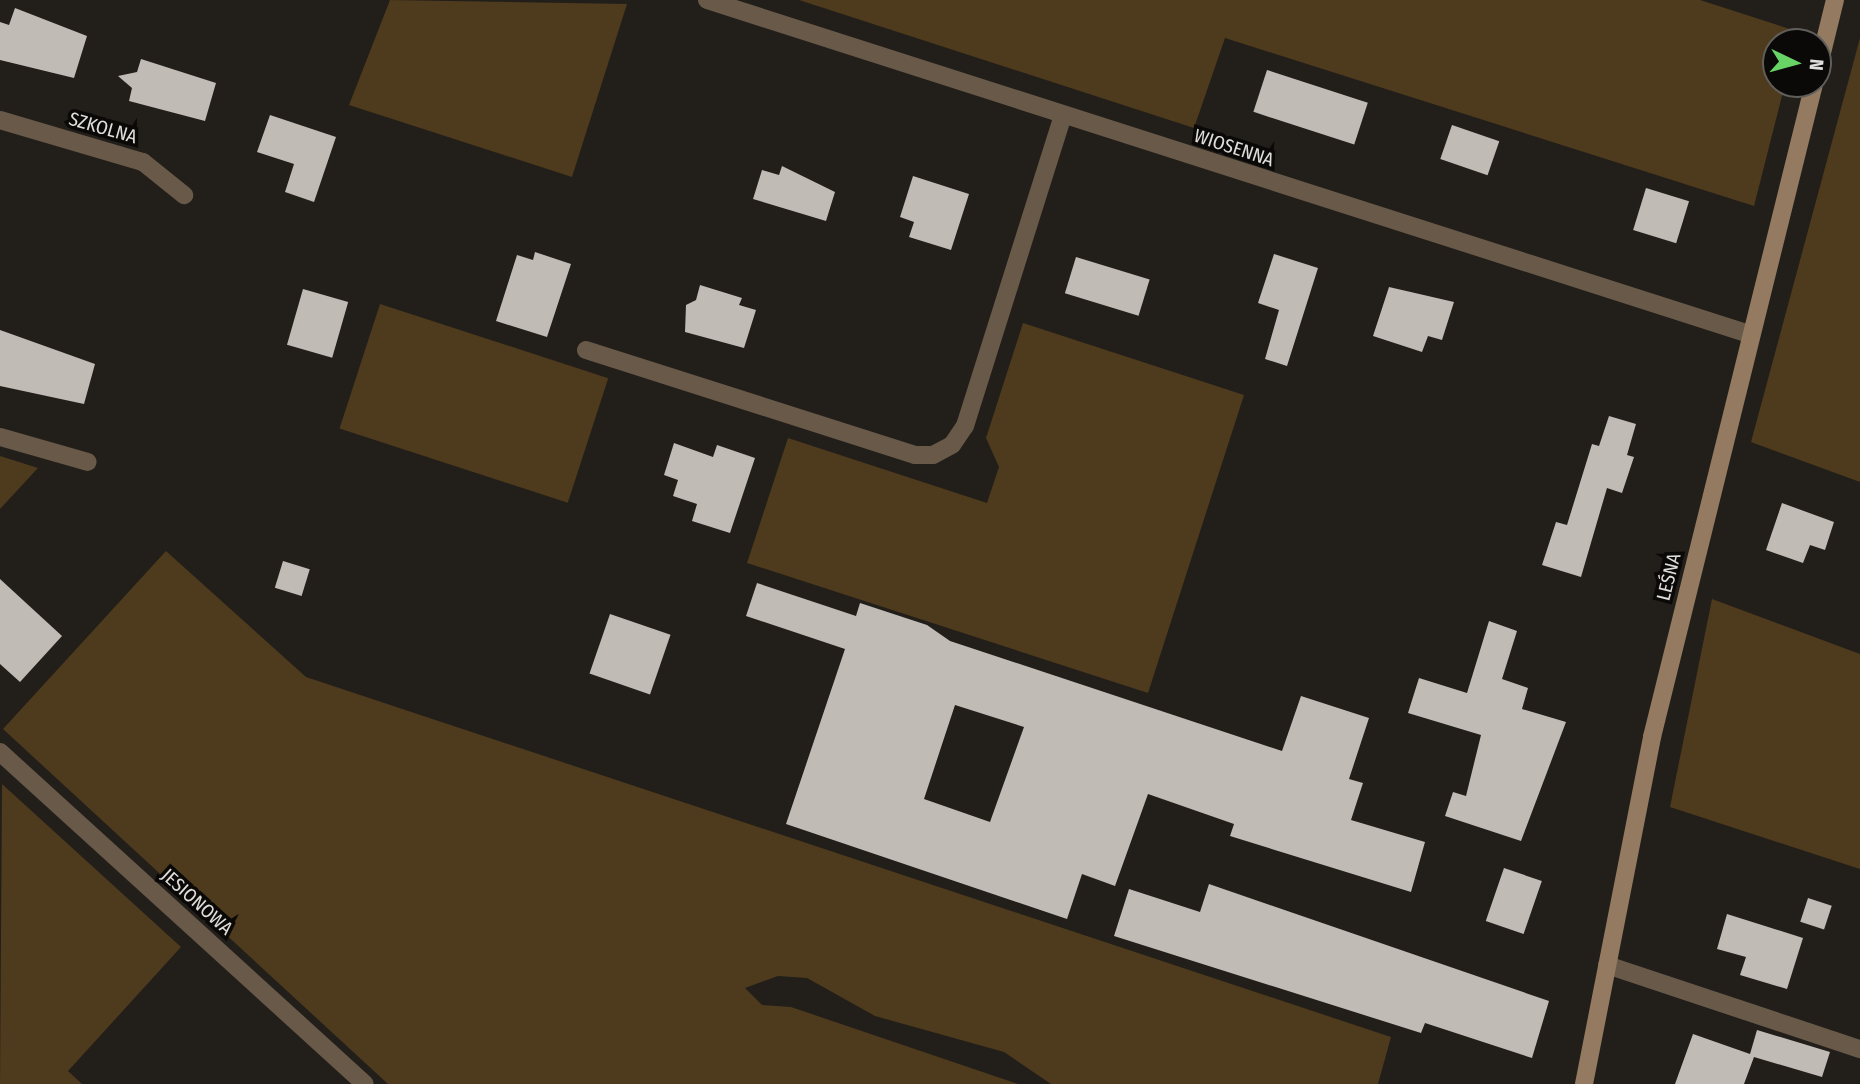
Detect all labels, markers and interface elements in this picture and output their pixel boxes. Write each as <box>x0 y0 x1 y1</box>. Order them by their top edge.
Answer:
north arrow <box>1762 28 1832 98</box>
text: N <box>1804 58 1828 71</box>
street label: SZKOLNA <box>66 107 140 149</box>
street label: WIOSENNA <box>1191 124 1277 172</box>
street label: LEŚNA <box>1652 551 1686 603</box>
street label: JESIONOWA <box>157 864 237 940</box>

